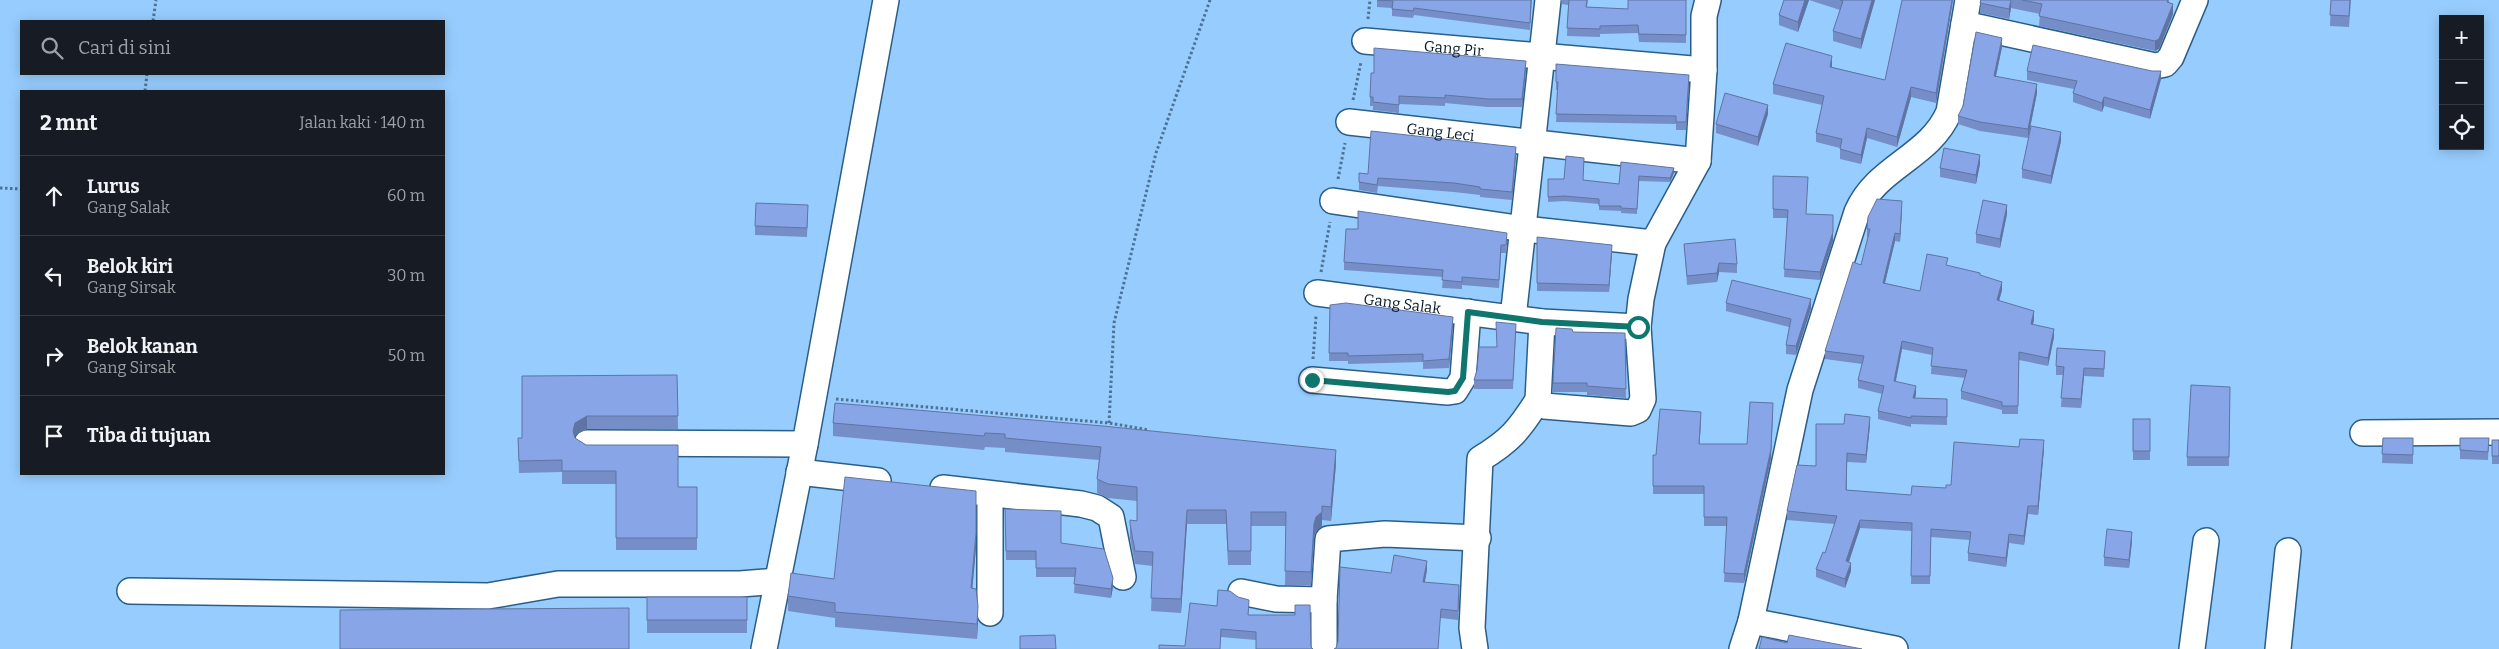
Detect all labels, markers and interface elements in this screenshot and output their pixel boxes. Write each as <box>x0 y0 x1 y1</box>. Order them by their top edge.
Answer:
map controls <box>2439 15 2484 150</box>
button: + <box>2439 15 2484 60</box>
search box <box>20 20 445 75</box>
icon: search <box>38 34 66 62</box>
text: Cari di sini <box>78 36 171 59</box>
street label: Gang Pir <box>1423 37 1485 60</box>
button: − <box>2439 60 2484 105</box>
button: locate <box>2439 105 2484 150</box>
text: 2 mnt <box>40 110 97 136</box>
text: Jalan kaki · 140 m <box>300 113 425 132</box>
street label: Gang Leci <box>1405 119 1476 145</box>
text: Lurus <box>87 175 140 198</box>
icon: ahead <box>40 182 68 210</box>
text: 60 m <box>387 186 425 205</box>
text: Gang Salak <box>87 198 170 217</box>
text: Belok kiri <box>87 255 173 278</box>
icon: left <box>40 262 68 290</box>
text: 30 m <box>387 266 425 285</box>
text: Gang Sirsak <box>87 278 176 297</box>
street label: Gang Salak <box>1363 290 1442 318</box>
route start <box>1627 316 1650 339</box>
text: Belok kanan <box>87 335 198 358</box>
icon: right <box>40 342 68 370</box>
text: 50 m <box>388 346 425 365</box>
text: Gang Sirsak <box>87 358 176 377</box>
route end <box>1301 369 1324 392</box>
icon: arrive <box>40 422 68 450</box>
text: Tiba di tujuan <box>87 424 211 447</box>

